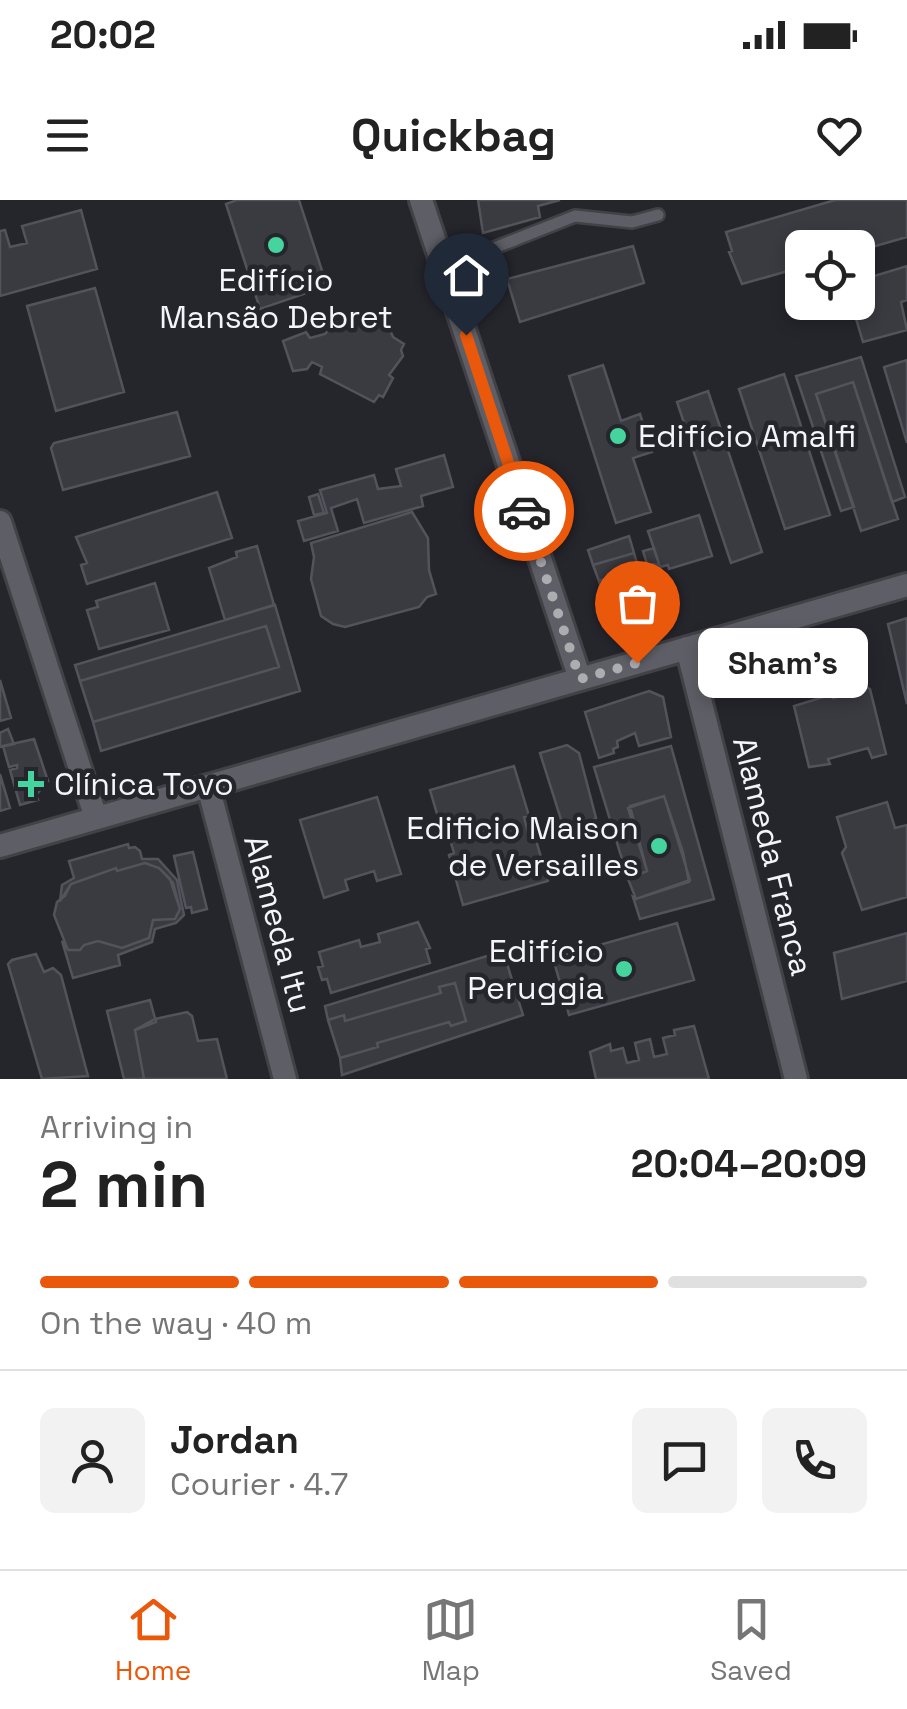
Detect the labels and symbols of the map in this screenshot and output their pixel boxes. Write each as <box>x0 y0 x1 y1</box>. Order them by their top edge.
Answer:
pin <box>424 233 509 336</box>
marker: Edifício Mansão Debret <box>265 234 287 256</box>
place label: Edifício Mansão Debret <box>159 260 393 337</box>
place label: Edifício Amalfi <box>638 416 856 456</box>
marker: Edifício Amalfi <box>607 425 629 447</box>
courier <box>474 461 574 561</box>
pin <box>595 561 680 664</box>
callout: Sham's <box>697 628 867 698</box>
street label: Alameda Franca <box>724 733 822 979</box>
place label: Clínica Tovo <box>54 764 234 804</box>
marker: Clínica Tovo <box>18 771 44 797</box>
place label: Edificio Maison de Versailles <box>406 808 639 885</box>
street label: Alameda Itu <box>235 831 321 1017</box>
marker: Edificio Maison de Versailles <box>648 835 670 857</box>
place label: Edifício Peruggia <box>467 931 604 1008</box>
marker: Edifício Peruggia <box>613 958 635 980</box>

